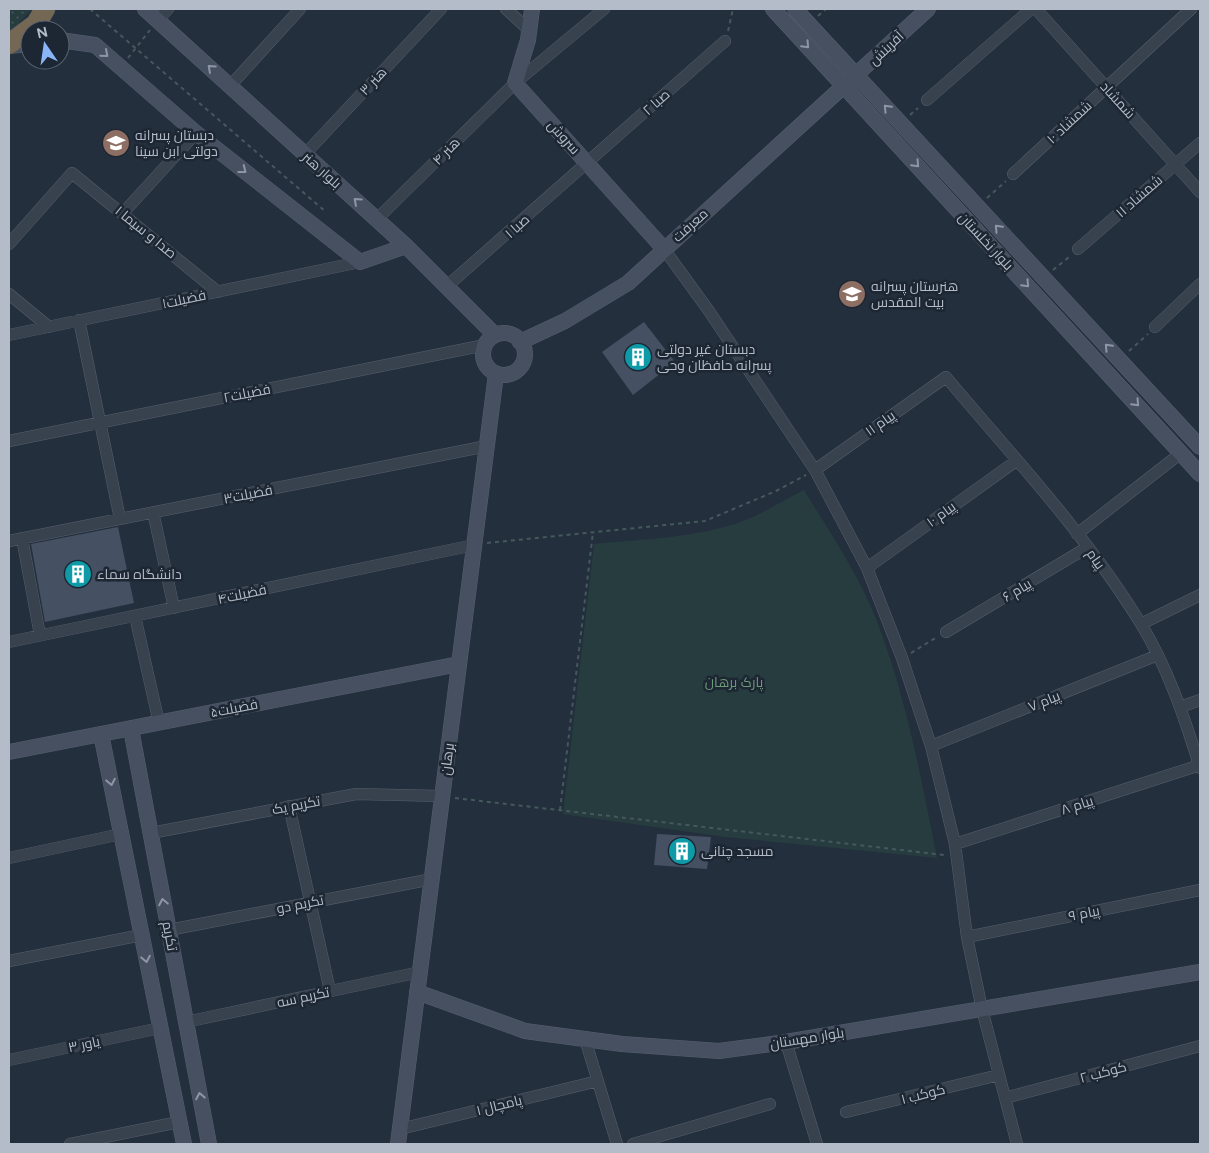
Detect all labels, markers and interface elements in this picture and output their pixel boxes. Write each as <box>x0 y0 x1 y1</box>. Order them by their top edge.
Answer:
north arrow <box>20 20 70 70</box>
text: N <box>35 23 49 42</box>
street label: آفرینش <box>865 28 908 69</box>
one-way arrow <box>800 39 809 48</box>
one-way arrow <box>99 48 108 57</box>
street label: هنر ۳ <box>356 64 391 99</box>
one-way arrow <box>207 65 216 74</box>
street label: شمشاد <box>1097 78 1139 122</box>
street label: صبا ۲ <box>639 86 673 119</box>
street label: شمشاد ۱۰ <box>1043 97 1095 147</box>
one-way arrow <box>884 105 893 114</box>
street label: سروش <box>544 117 583 158</box>
place label: دبستان پسرانه دولتی ابن سینا <box>135 127 218 160</box>
school or university icon: دبستان پسرانه دولتی ابن سینا <box>101 128 131 158</box>
street label: هنر ۴ <box>429 134 464 169</box>
street label: بلوار هنر <box>298 148 345 192</box>
one-way arrow <box>910 159 919 168</box>
one-way arrow <box>237 164 247 173</box>
street label: شمشاد ۱۱ <box>1113 172 1166 221</box>
one-way arrow <box>353 198 362 207</box>
street label: صدا و سیما ۱ <box>111 202 180 262</box>
street label: معرفت <box>669 205 712 246</box>
street label: بلوار نخلستان <box>954 209 1017 274</box>
street label: صبا ۱ <box>501 211 533 242</box>
one-way arrow <box>995 224 1004 233</box>
place label: هنرستان پسرانه بیت المقدس <box>871 278 958 311</box>
one-way arrow <box>1020 278 1029 287</box>
school or university icon: هنرستان پسرانه بیت المقدس <box>837 279 867 309</box>
street label: فضیلت۱ <box>161 287 208 312</box>
place label: دبستان غیر دولتی پسرانه حافظان وحی <box>657 341 772 375</box>
building icon: دبستان غیر دولتی پسرانه حافظان وحی <box>623 342 653 372</box>
one-way arrow <box>1105 344 1114 353</box>
street label: فضیلت۲ <box>222 381 272 406</box>
one-way arrow <box>1130 398 1139 407</box>
street label: پیام ۱۱ <box>862 407 899 441</box>
street label: فضیلت۳ <box>222 481 274 508</box>
street label: پیام ۱۰ <box>923 498 960 532</box>
street label: پیام <box>1082 546 1109 573</box>
building icon: دانشگاه سماء <box>63 559 93 589</box>
place label: دانشگاه سماء <box>97 566 182 583</box>
street label: پیام ۶ <box>1000 575 1036 607</box>
street label: فضیلت۴ <box>216 581 268 608</box>
park label: پارک برهان <box>705 674 764 692</box>
street label: پیام ۷ <box>1026 687 1063 716</box>
street label: فضیلت۵ <box>209 696 259 721</box>
street label: برهان <box>437 742 458 776</box>
one-way arrow <box>105 778 115 787</box>
street label: تکریم یک <box>271 792 322 819</box>
street label: پیام ۸ <box>1059 792 1096 820</box>
building icon: مسجد چنانی <box>667 836 697 866</box>
place label: مسجد چنانی <box>701 843 774 861</box>
street label: تکریم دو <box>275 892 326 918</box>
one-way arrow <box>159 898 169 907</box>
street label: پیام ۹ <box>1067 902 1102 926</box>
street label: تکریم <box>157 920 181 953</box>
one-way arrow <box>141 954 151 963</box>
street label: تکریم سه <box>275 984 331 1012</box>
street label: بلوار مهستان <box>769 1024 845 1053</box>
street label: یاور ۳ <box>67 1033 102 1056</box>
street label: کوکب ۲ <box>1078 1058 1128 1087</box>
street label: کوکب ۱ <box>899 1081 947 1108</box>
one-way arrow <box>195 1092 206 1101</box>
street label: پامچال ۱ <box>474 1092 524 1120</box>

